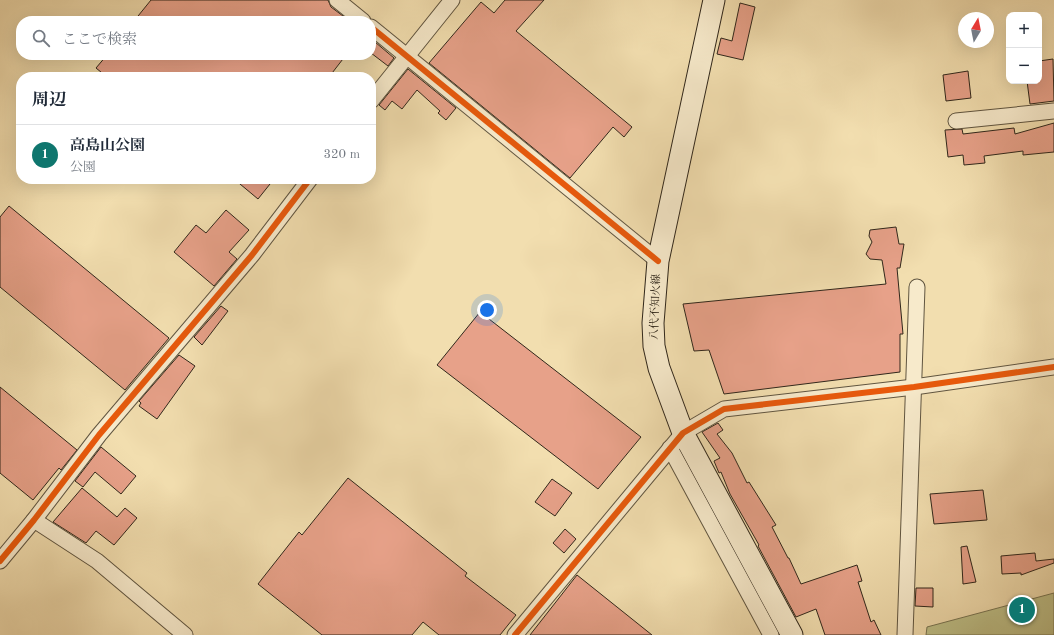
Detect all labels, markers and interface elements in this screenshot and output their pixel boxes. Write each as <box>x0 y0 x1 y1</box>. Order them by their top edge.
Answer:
north arrow <box>958 12 994 48</box>
map controls <box>1006 12 1042 84</box>
button: + <box>1006 12 1042 48</box>
search box <box>16 16 376 60</box>
icon: search <box>30 27 52 49</box>
text: ここで検索 <box>62 33 137 48</box>
button: − <box>1006 48 1042 84</box>
text: 周辺 <box>32 92 66 109</box>
text: 高島山公園 <box>70 139 145 154</box>
text: 1 <box>41 148 49 161</box>
text: 320 m <box>323 148 360 161</box>
text: 公園 <box>70 161 96 174</box>
street label: 八代不知火線 <box>647 274 663 340</box>
your location <box>477 300 497 320</box>
pin: 1 <box>1009 595 1035 625</box>

